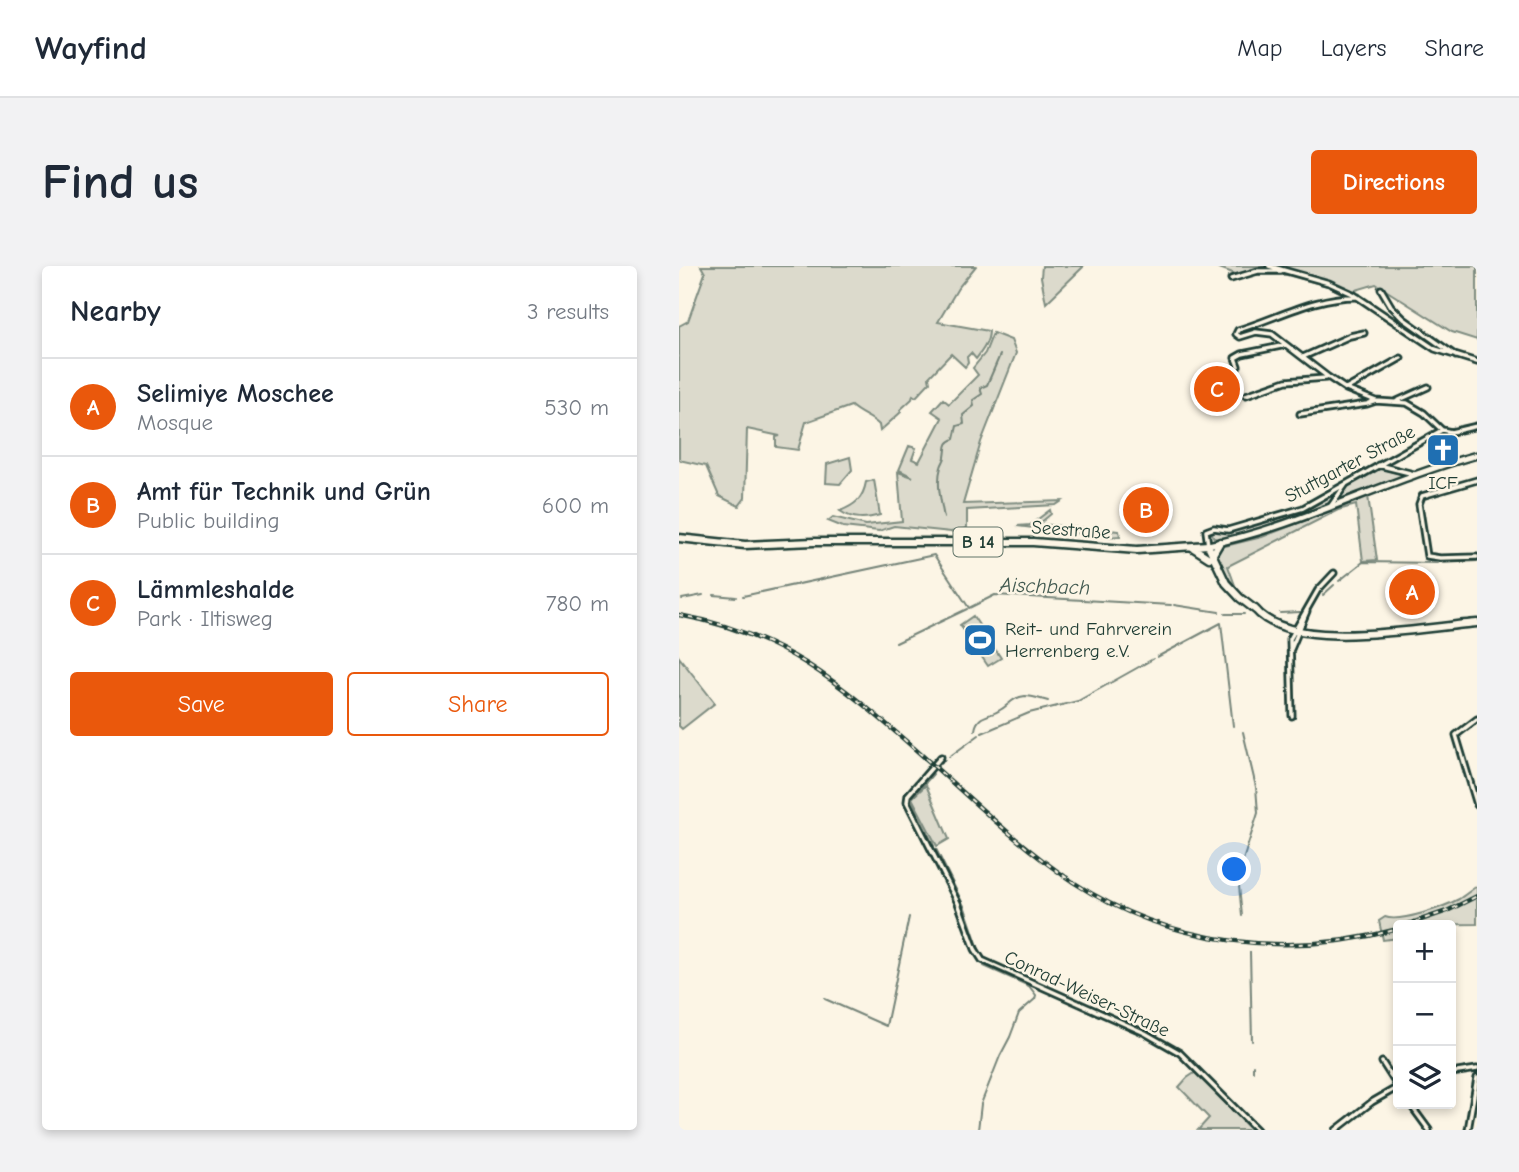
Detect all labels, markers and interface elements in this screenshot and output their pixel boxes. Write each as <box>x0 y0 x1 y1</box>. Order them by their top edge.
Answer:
text: Wayfind <box>35 29 147 67</box>
text: Map <box>1237 34 1283 62</box>
text: Layers <box>1321 34 1386 62</box>
text: Share <box>1424 34 1484 62</box>
button: Directions <box>1311 150 1477 214</box>
text: Find us <box>42 154 198 210</box>
text: Nearby <box>70 294 161 329</box>
text: 3 results <box>527 298 609 325</box>
pin: C <box>1194 363 1240 415</box>
text: Selimiye Moschee <box>137 379 334 409</box>
text: A <box>87 394 99 421</box>
text: 530 m <box>544 394 609 421</box>
text: Mosque <box>137 409 213 436</box>
street label: Stuttgarter Straße <box>1281 420 1419 508</box>
church icon: ICF <box>1424 431 1462 469</box>
place label: ICF <box>1428 472 1458 494</box>
text: Amt für Technik und Grün <box>137 477 431 507</box>
pin: B <box>1123 484 1169 536</box>
text: B <box>86 492 100 519</box>
text: 600 m <box>542 492 609 519</box>
text: Public building <box>137 507 280 534</box>
street label: Seestraße <box>1031 516 1111 544</box>
road number: B 14 <box>953 528 1003 556</box>
pin: A <box>1389 566 1435 618</box>
water label: Aischbach <box>998 572 1091 600</box>
text: Lämmleshalde <box>137 575 294 605</box>
text: C <box>86 590 100 617</box>
text: 780 m <box>546 590 609 617</box>
text: Park · Iltisweg <box>137 605 273 632</box>
place label: Reit- und Fahrverein Herrenberg e.V. <box>1005 618 1172 662</box>
sports icon: Reit- und Fahrverein Herrenberg e.V. <box>961 621 999 659</box>
button: Save <box>70 672 333 736</box>
button: Share <box>347 672 609 736</box>
your location <box>1217 852 1251 886</box>
map controls <box>1393 920 1456 1109</box>
button: + <box>1393 920 1456 983</box>
street label: Conrad-Weiser-Straße <box>1001 946 1173 1042</box>
button: − <box>1393 983 1456 1046</box>
button: layers <box>1393 1046 1456 1109</box>

